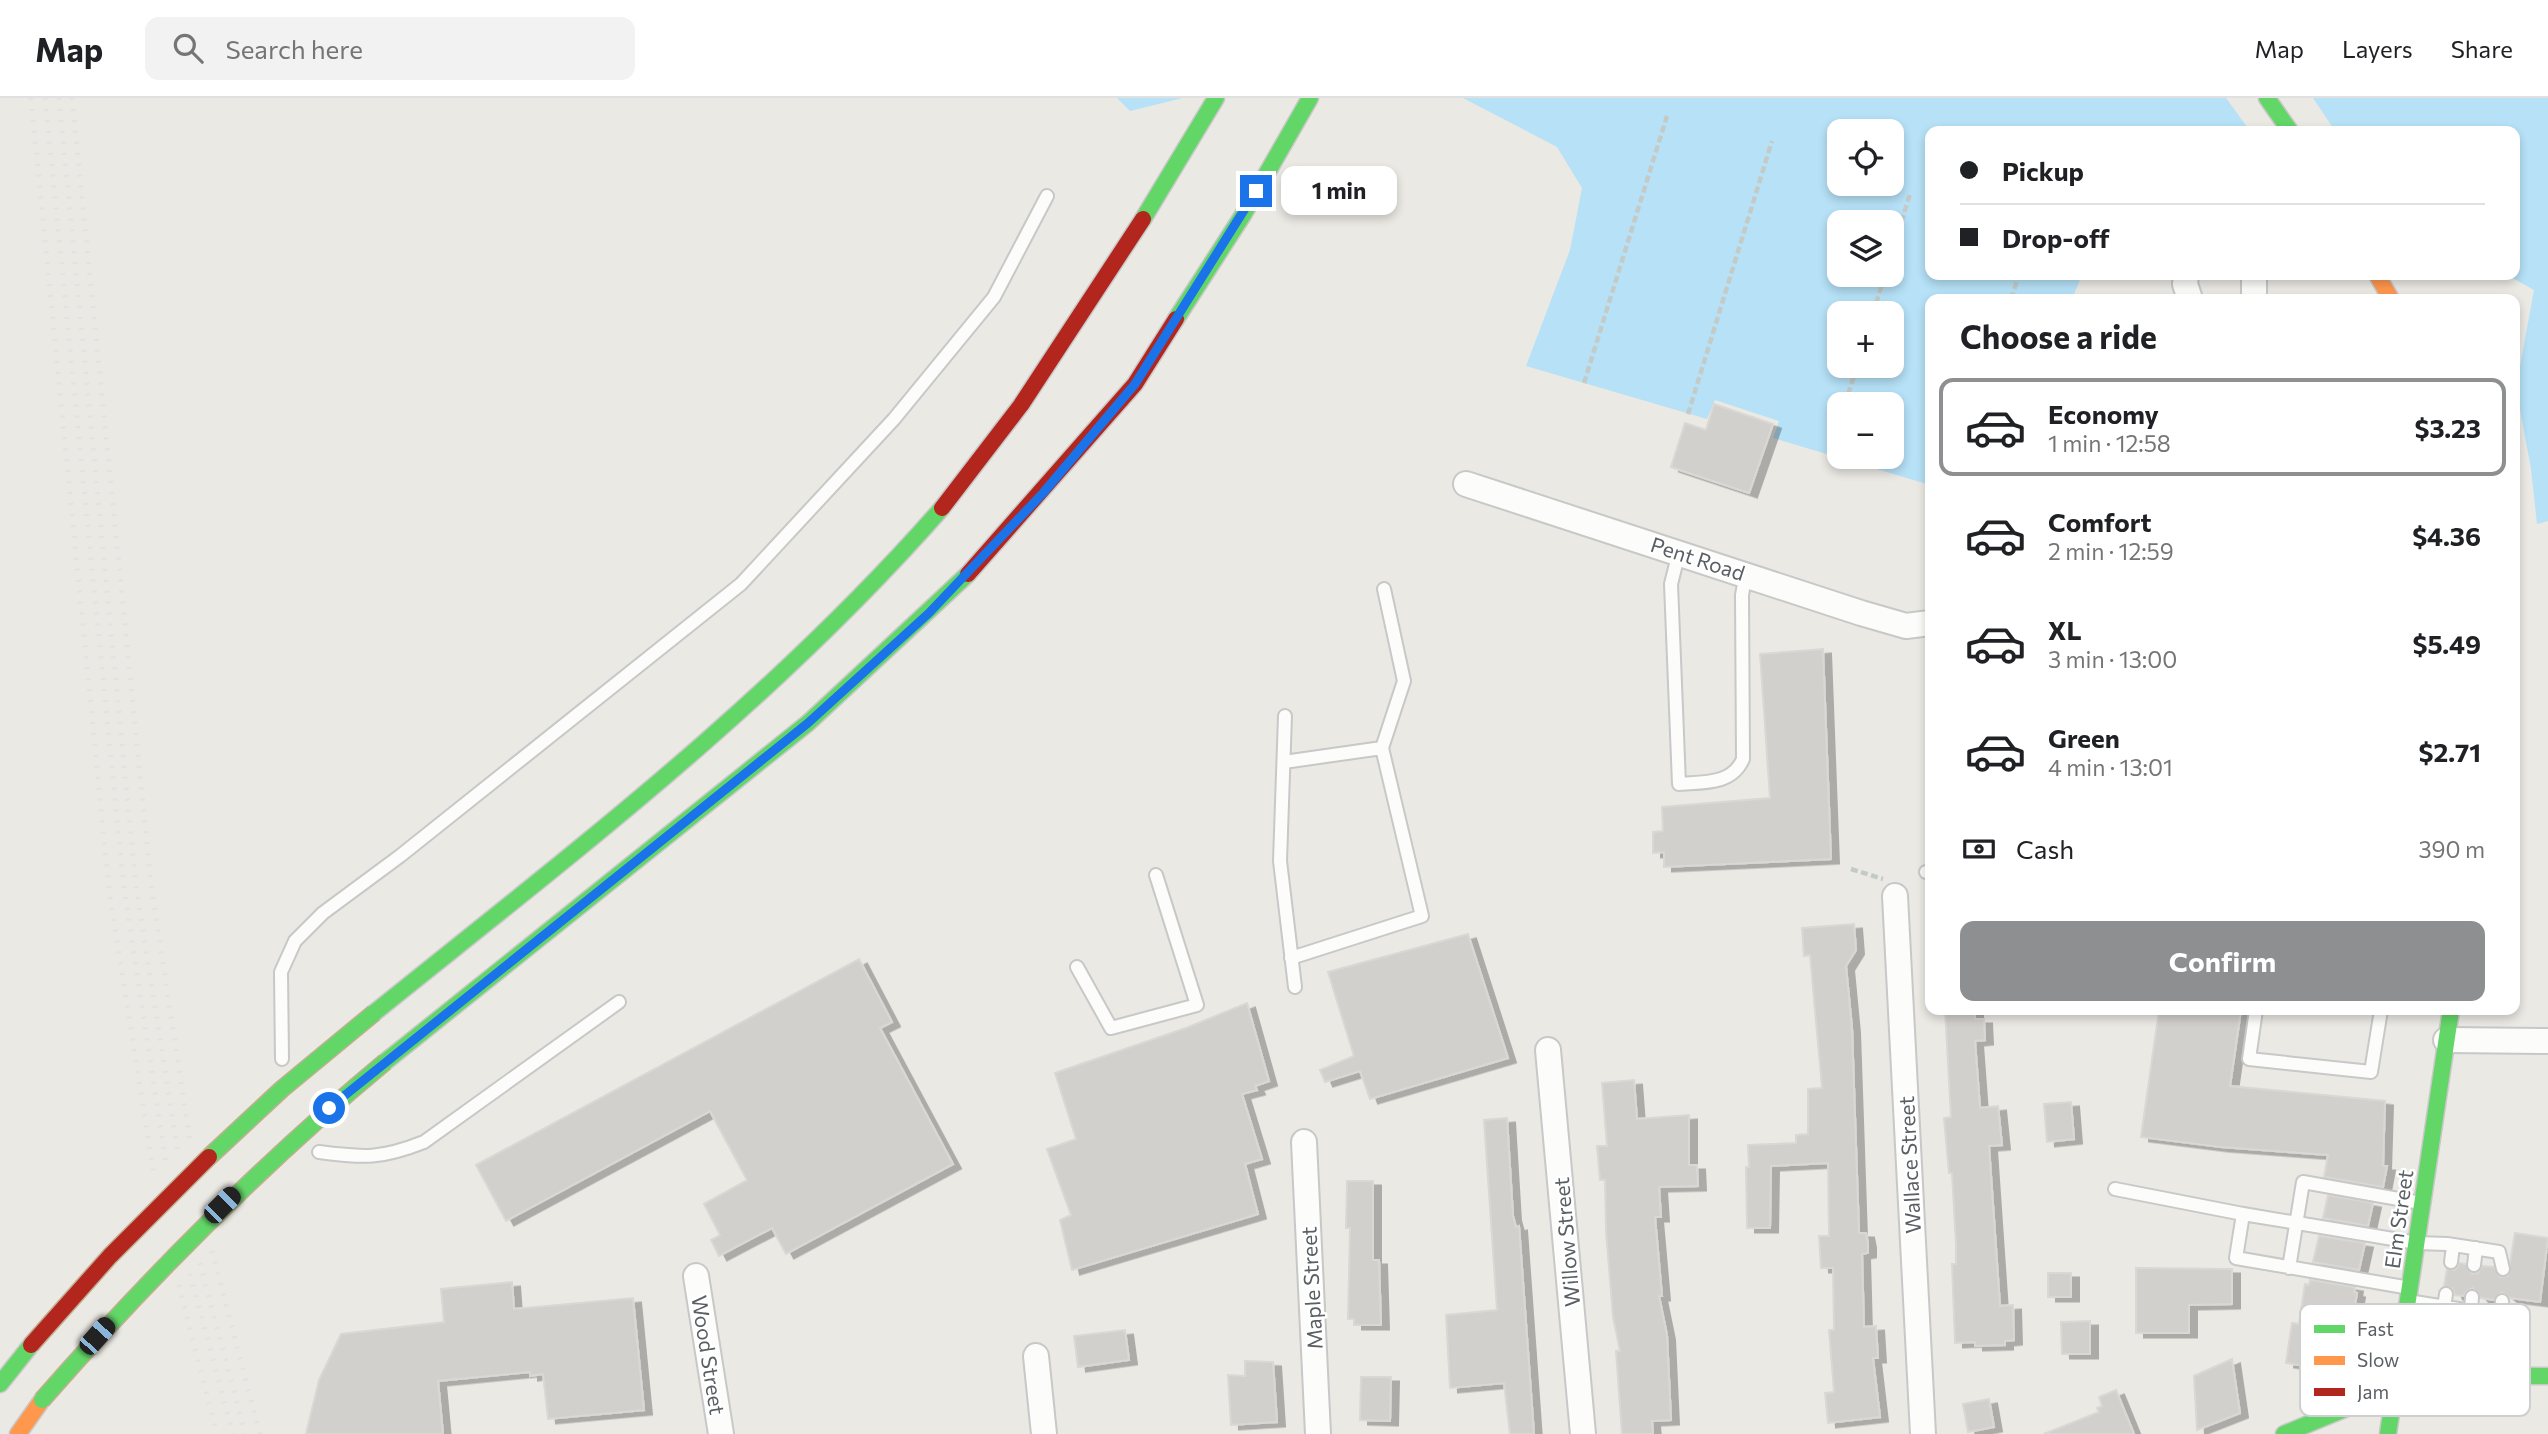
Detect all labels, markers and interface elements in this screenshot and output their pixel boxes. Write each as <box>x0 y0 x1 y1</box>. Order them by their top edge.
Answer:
search box <box>145 17 635 80</box>
text: Map <box>35 28 103 69</box>
icon: search <box>169 29 207 67</box>
text: Search here <box>225 33 363 64</box>
text: Map <box>2255 34 2304 63</box>
text: Layers <box>2342 34 2413 63</box>
text: Share <box>2451 34 2513 63</box>
map controls <box>1827 119 1904 469</box>
button: locate <box>1827 119 1904 196</box>
text: Pickup <box>2002 155 2084 186</box>
callout: 1 min <box>1280 166 1396 216</box>
route end <box>1240 175 1272 207</box>
text: 1 min <box>1312 176 1366 204</box>
button: layers <box>1827 210 1904 287</box>
text: Drop-off <box>2002 222 2109 253</box>
button: + <box>1827 301 1904 378</box>
text: Choose a ride <box>1960 316 2157 356</box>
button: − <box>1827 392 1904 469</box>
icon: car <box>1964 396 2027 459</box>
text: Economy <box>2048 398 2159 429</box>
text: $3.23 <box>2414 412 2481 443</box>
text: 1 min · 12:58 <box>2048 429 2171 457</box>
icon: car <box>1964 504 2027 567</box>
text: Comfort <box>2048 506 2151 537</box>
text: $4.36 <box>2412 520 2481 551</box>
street label: Pent Road <box>1648 531 1748 585</box>
text: 2 min · 12:59 <box>2048 537 2174 565</box>
icon: car <box>1964 612 2027 675</box>
text: XL <box>2048 614 2082 645</box>
text: $5.49 <box>2413 628 2481 659</box>
text: 3 min · 13:00 <box>2048 645 2177 673</box>
icon: car <box>1964 720 2027 783</box>
text: Green <box>2048 722 2120 753</box>
text: $2.71 <box>2419 736 2481 767</box>
text: 4 min · 13:01 <box>2048 753 2173 781</box>
icon: cash <box>1960 830 1998 868</box>
text: Cash <box>2016 833 2074 864</box>
text: 390 m <box>2418 835 2485 863</box>
button: Confirm <box>1960 921 2485 1001</box>
route start <box>313 1092 345 1124</box>
street label: Wallace Street <box>1893 1096 1925 1234</box>
street label: Elm Street <box>2379 1168 2417 1270</box>
street label: Willow Street <box>1548 1176 1584 1308</box>
car <box>200 1183 245 1227</box>
street label: Maple Street <box>1295 1226 1327 1350</box>
street label: Wood Street <box>687 1294 731 1416</box>
legend <box>2300 1304 2530 1416</box>
car <box>76 1313 119 1359</box>
text: Fast <box>2357 1317 2394 1340</box>
text: Slow <box>2357 1348 2399 1371</box>
text: Jam <box>2357 1380 2389 1403</box>

